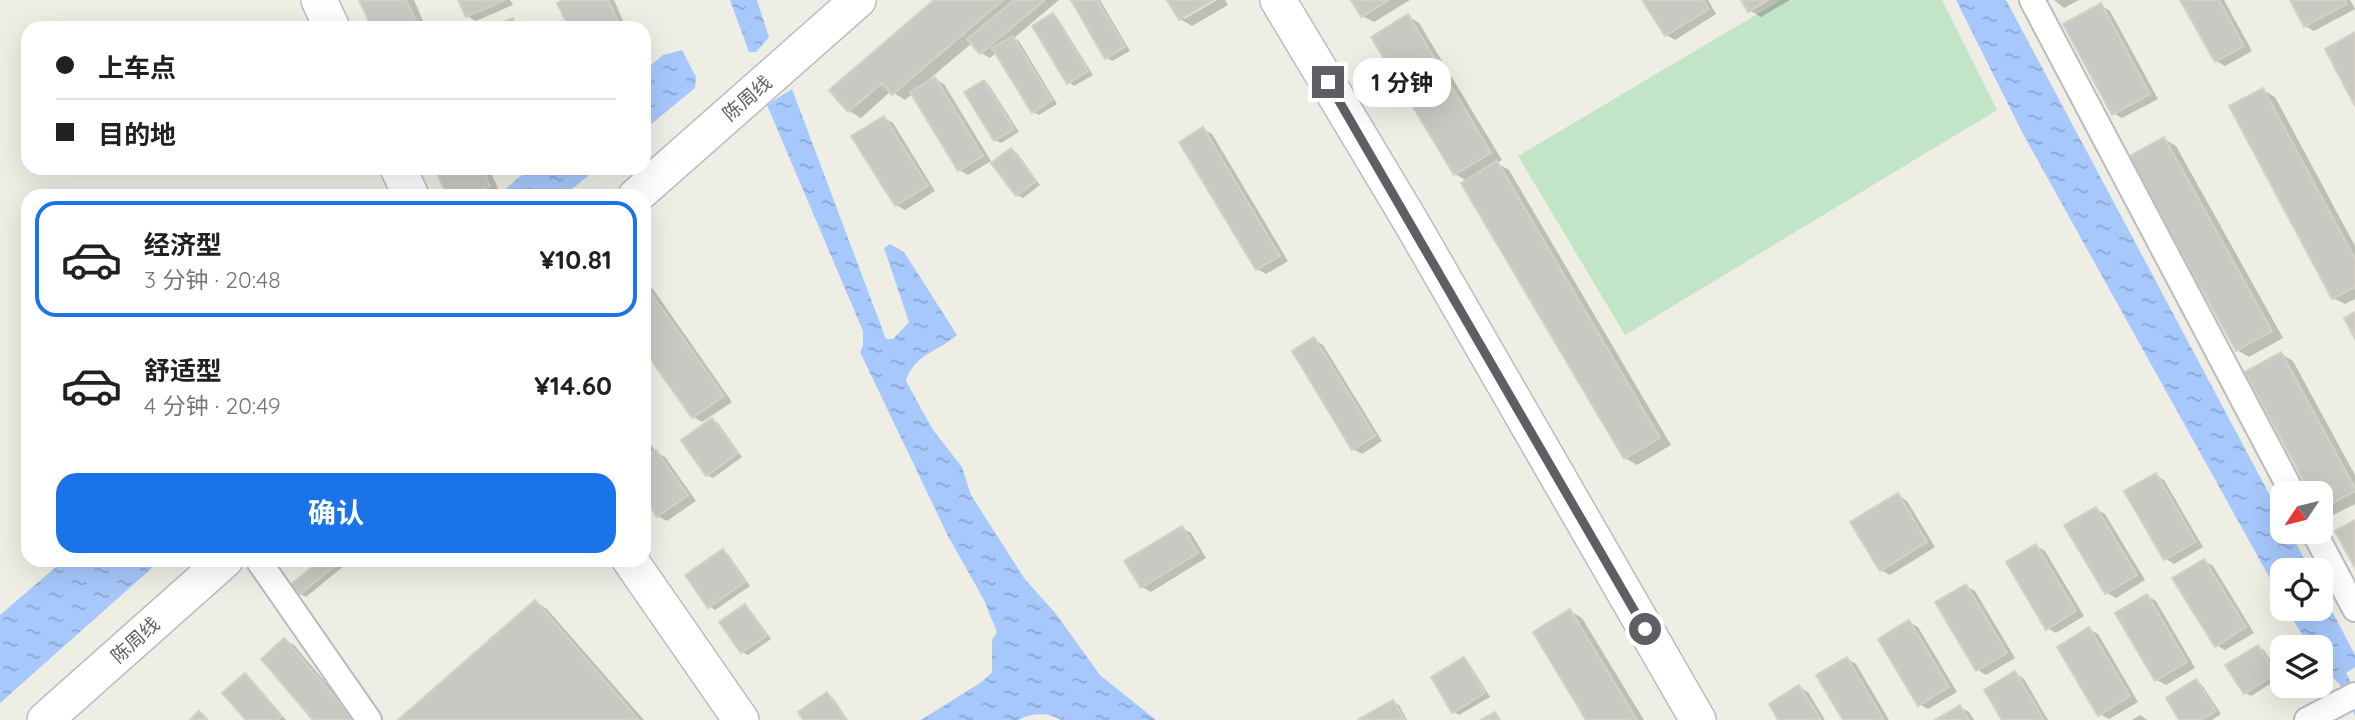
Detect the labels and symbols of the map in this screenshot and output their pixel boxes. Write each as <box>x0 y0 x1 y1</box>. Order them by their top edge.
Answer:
callout: 1 分钟 <box>1352 57 1450 106</box>
route end <box>1312 66 1344 98</box>
street label: 陈周线 <box>718 70 776 126</box>
north arrow <box>2270 481 2333 544</box>
street label: 陈周线 <box>106 612 164 668</box>
route start <box>1629 613 1661 645</box>

